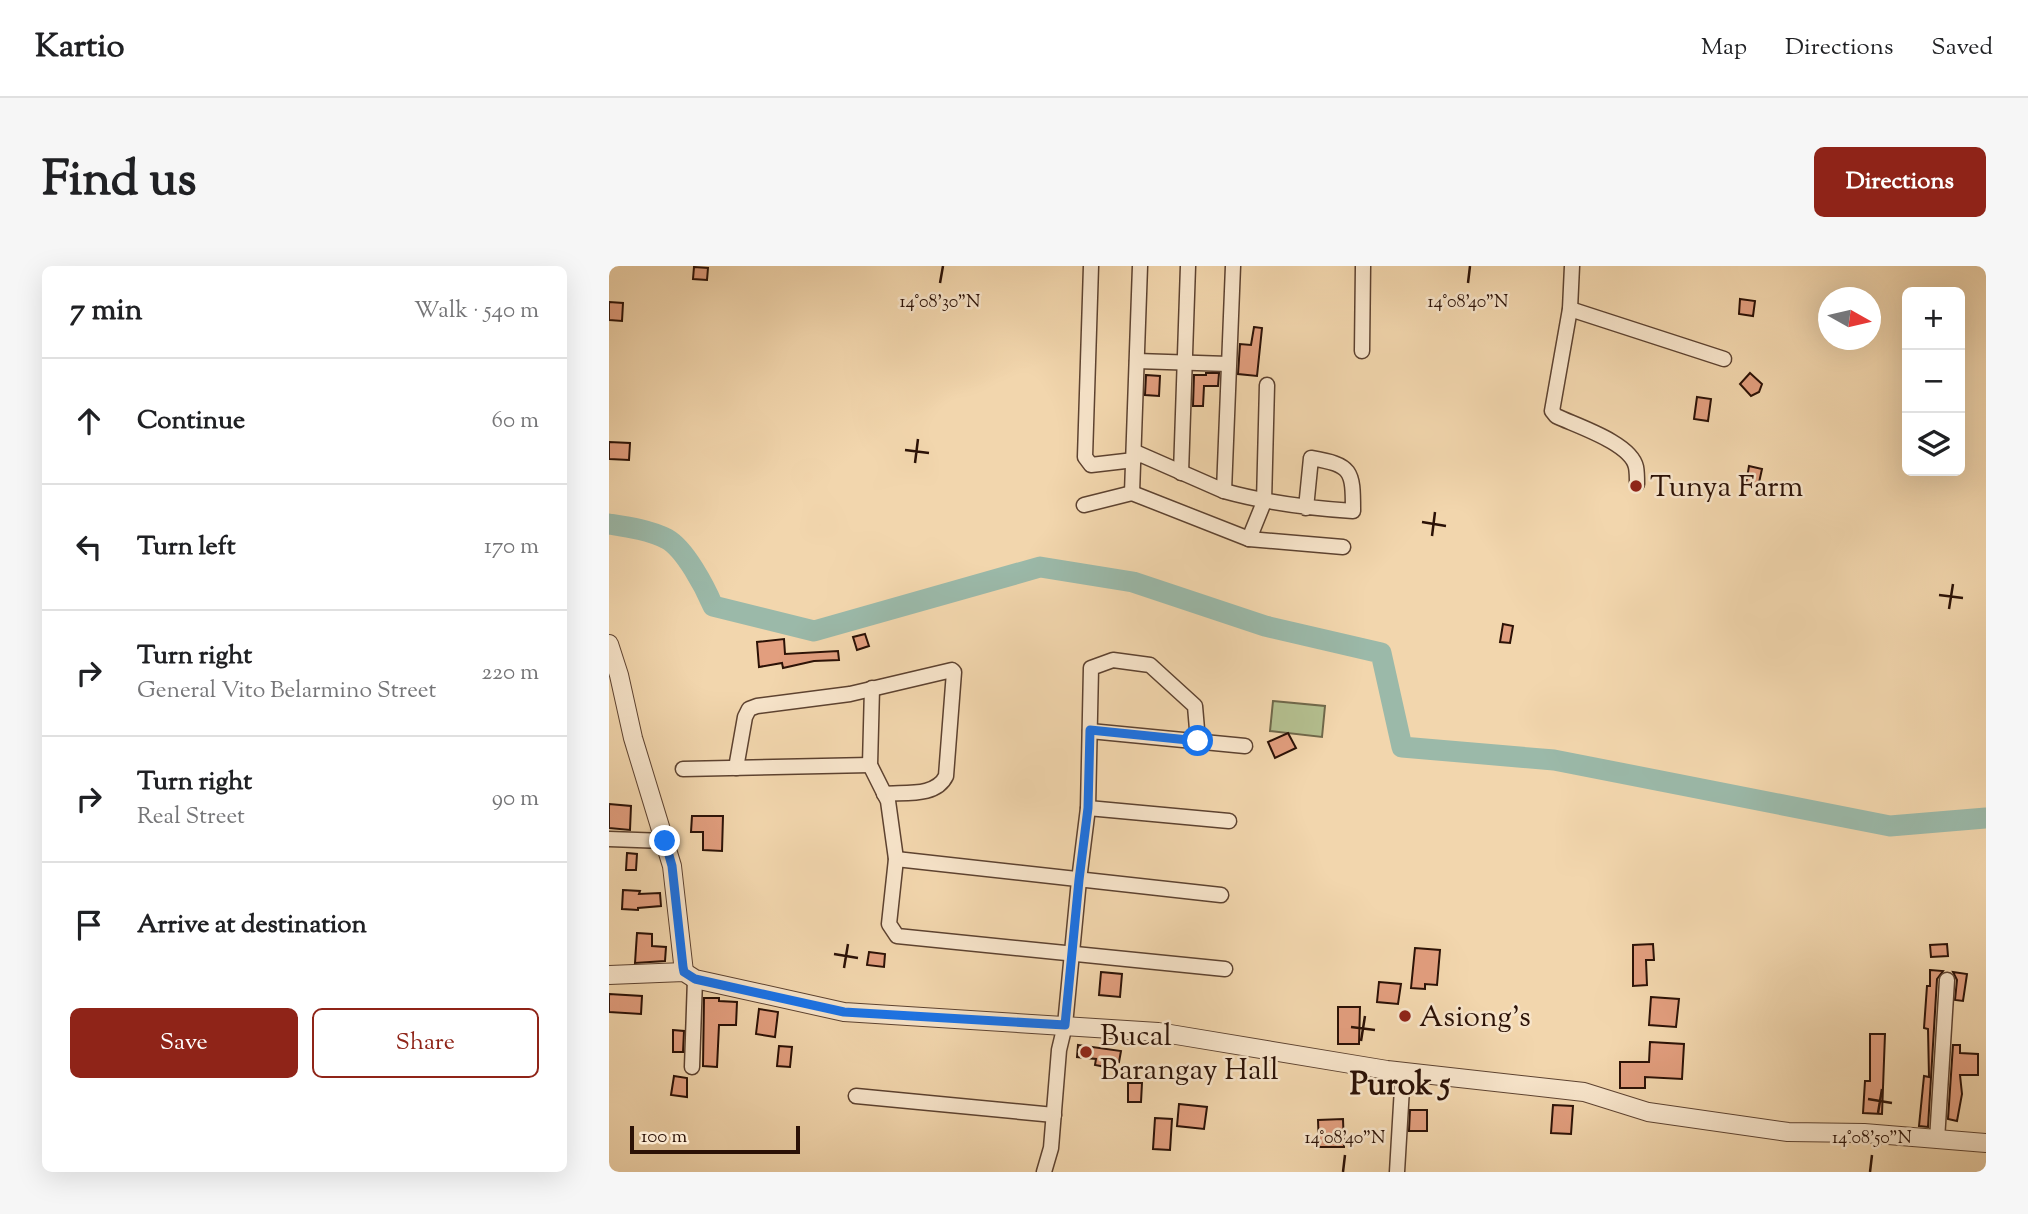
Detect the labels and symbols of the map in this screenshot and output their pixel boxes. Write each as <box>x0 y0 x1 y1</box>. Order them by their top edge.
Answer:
north arrow <box>1818 287 1881 350</box>
text: 14°08'30"N <box>900 290 980 316</box>
text: 14°08'40"N <box>1428 290 1508 316</box>
place label: Tunya Farm <box>1650 467 1804 510</box>
marker: Tunya Farm <box>1628 478 1644 494</box>
route start <box>1182 725 1213 756</box>
route end <box>649 825 680 856</box>
place label: Asiong's <box>1419 997 1531 1040</box>
marker: Asiong's <box>1397 1008 1413 1024</box>
place label: Bucal Barangay Hall <box>1100 1016 1279 1093</box>
marker: Bucal Barangay Hall <box>1078 1044 1094 1060</box>
district label: Purok 5 <box>1350 1063 1450 1109</box>
scale bar <box>630 1123 800 1155</box>
text: 14°08'40"N <box>1305 1126 1385 1152</box>
text: 14°08'50"N <box>1832 1126 1912 1152</box>

